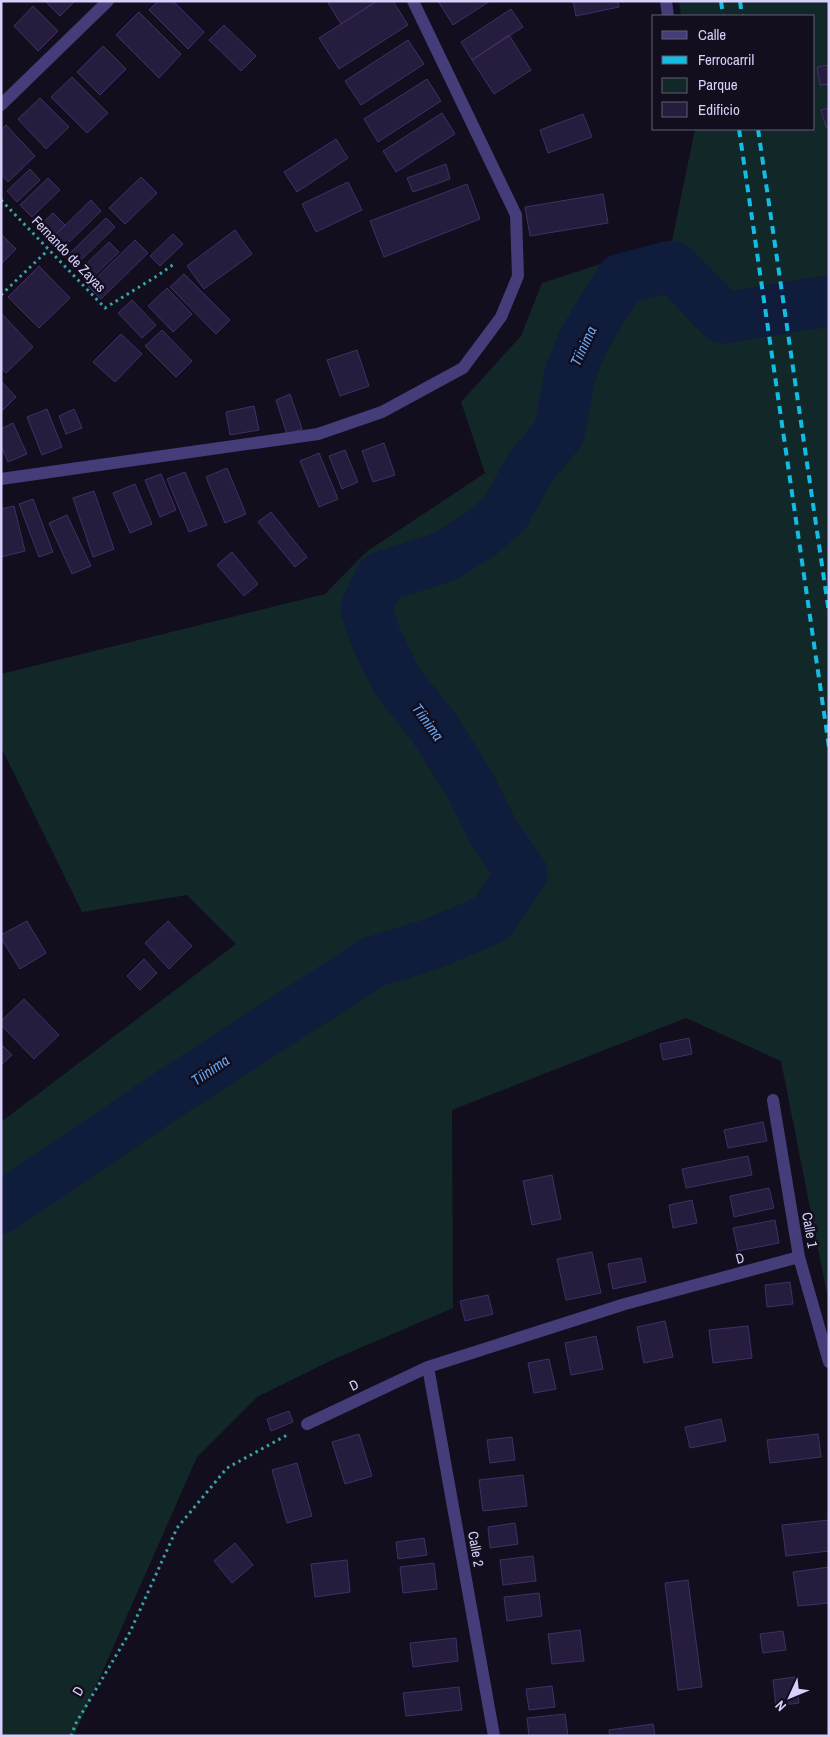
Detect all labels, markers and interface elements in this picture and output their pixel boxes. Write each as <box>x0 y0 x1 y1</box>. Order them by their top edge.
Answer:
legend <box>652 15 815 130</box>
text: Calle <box>698 24 726 45</box>
text: Ferrocarril <box>698 49 754 70</box>
text: Parque <box>698 74 738 95</box>
text: Edificio <box>698 99 740 120</box>
street label: Fernando de Zayas <box>28 212 110 296</box>
water label: Tíinima <box>565 323 601 369</box>
water label: Tíinima <box>407 699 449 745</box>
water label: Tíinima <box>187 1050 233 1090</box>
street label: Calle 1 <box>798 1211 822 1250</box>
street label: D <box>734 1248 746 1268</box>
street label: D <box>346 1375 362 1395</box>
street label: Calle 2 <box>464 1530 488 1568</box>
north arrow <box>765 1672 815 1722</box>
street label: D <box>68 1683 88 1699</box>
text: N <box>771 1697 790 1715</box>

